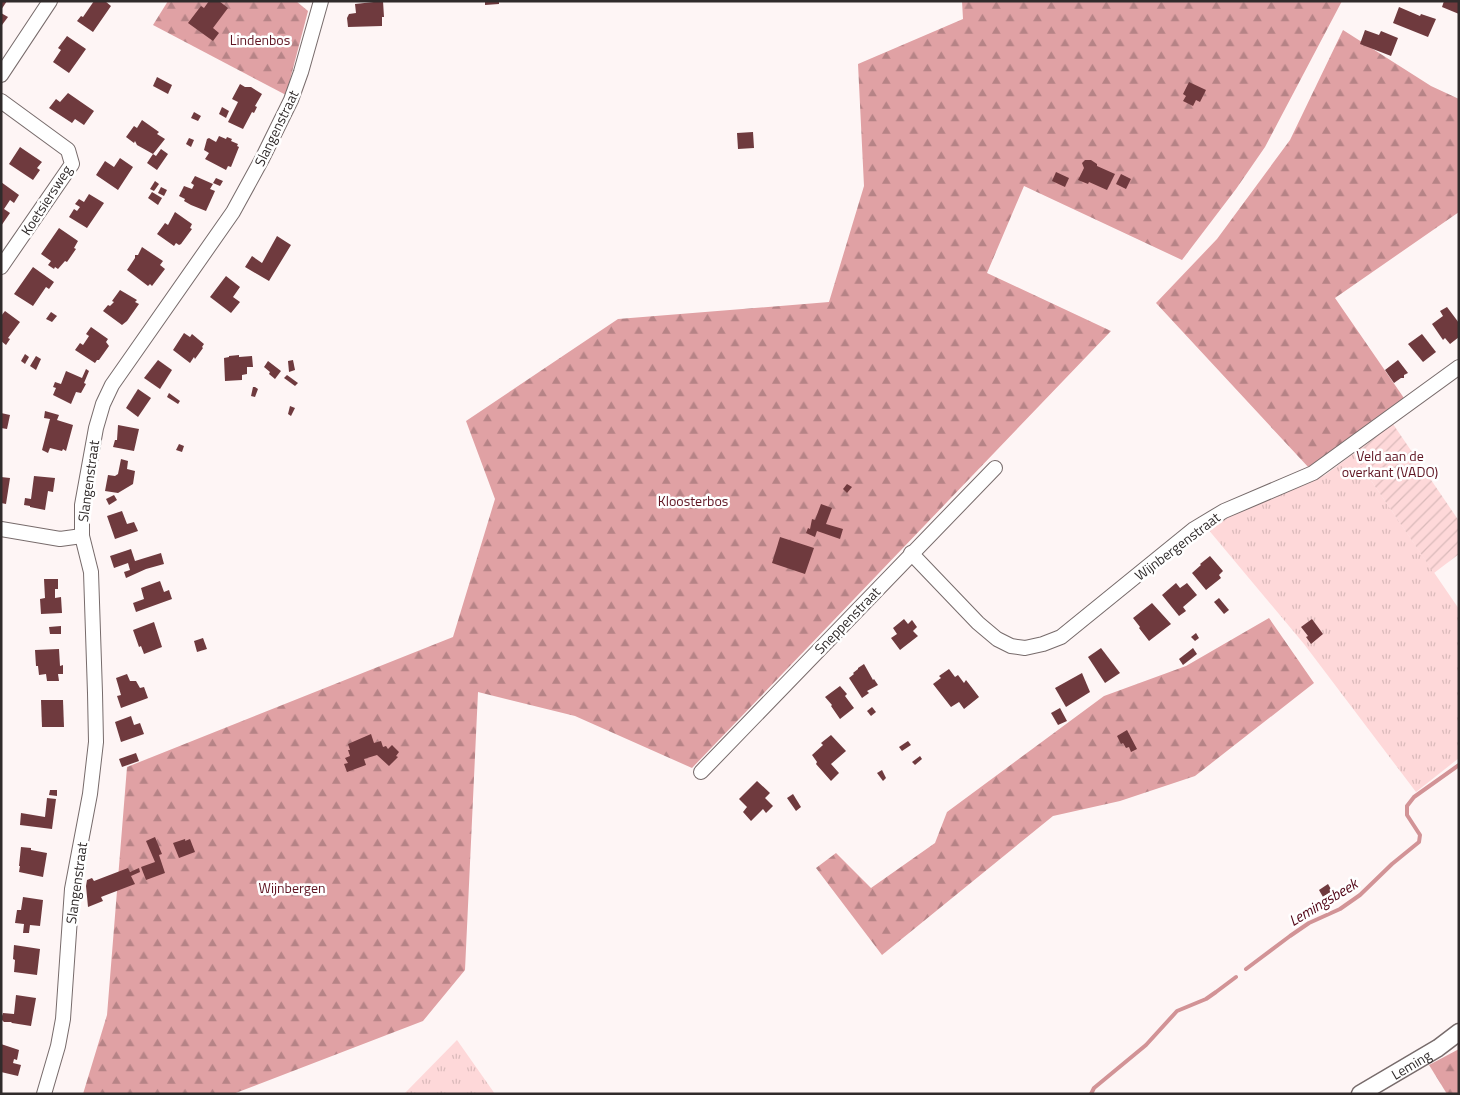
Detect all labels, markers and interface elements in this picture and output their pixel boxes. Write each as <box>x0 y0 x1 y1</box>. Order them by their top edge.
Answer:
park label: Lindenbos <box>230 29 290 50</box>
street label: Slangenstraat <box>249 86 304 170</box>
street label: Koetsiersweg <box>15 161 77 239</box>
street label: Slangenstraat <box>72 439 104 523</box>
park label: Veld aan de overkant (VADO) <box>1342 445 1438 482</box>
park label: Kloosterbos <box>658 490 728 511</box>
street label: Wijnbergenstraat <box>1130 507 1224 585</box>
street label: Sneppenstraat <box>809 581 885 658</box>
street label: Slangenstraat <box>60 841 92 925</box>
water label: Lemingsbeek <box>1284 871 1364 932</box>
park label: Wijnbergen <box>258 877 326 898</box>
street label: Leming <box>1387 1044 1435 1084</box>

